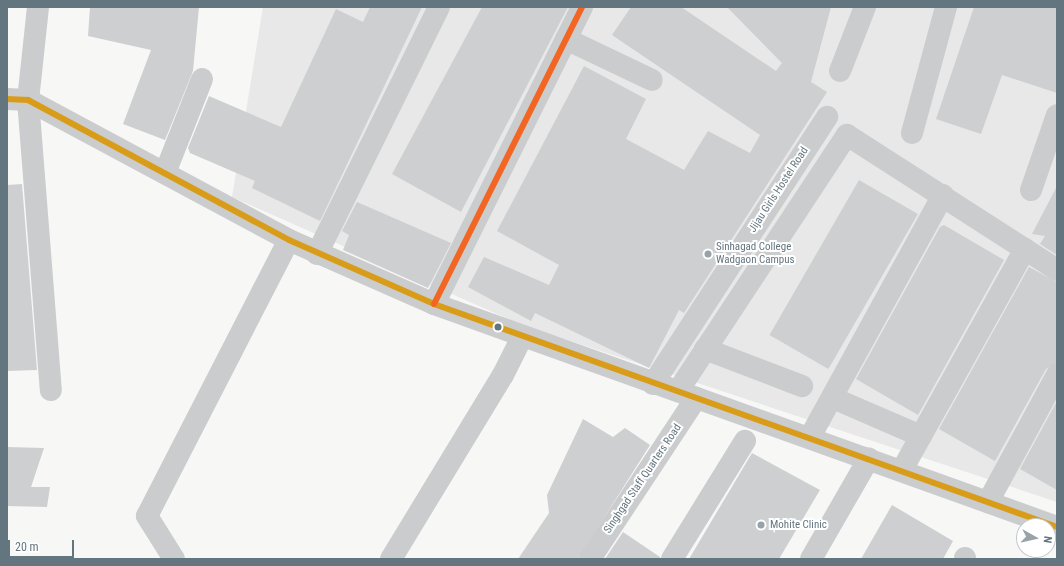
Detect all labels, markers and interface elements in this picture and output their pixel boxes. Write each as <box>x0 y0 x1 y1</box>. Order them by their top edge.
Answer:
street label: Jijau Girls Hostel Road <box>747 145 811 235</box>
place label: Sinhagad College Wadgaon Campus <box>716 241 795 267</box>
marker: Sinhagad College Wadgaon Campus <box>703 249 713 259</box>
unlabelled marker <box>493 322 503 332</box>
street label: Singhgad Staff Quarters Road <box>601 422 685 536</box>
place label: Mohite Clinic <box>770 518 827 532</box>
north arrow <box>1016 518 1056 558</box>
marker: Mohite Clinic <box>755 519 767 531</box>
scale bar <box>10 532 76 558</box>
text: N <box>1040 535 1054 544</box>
text: 20 m <box>15 540 39 554</box>

